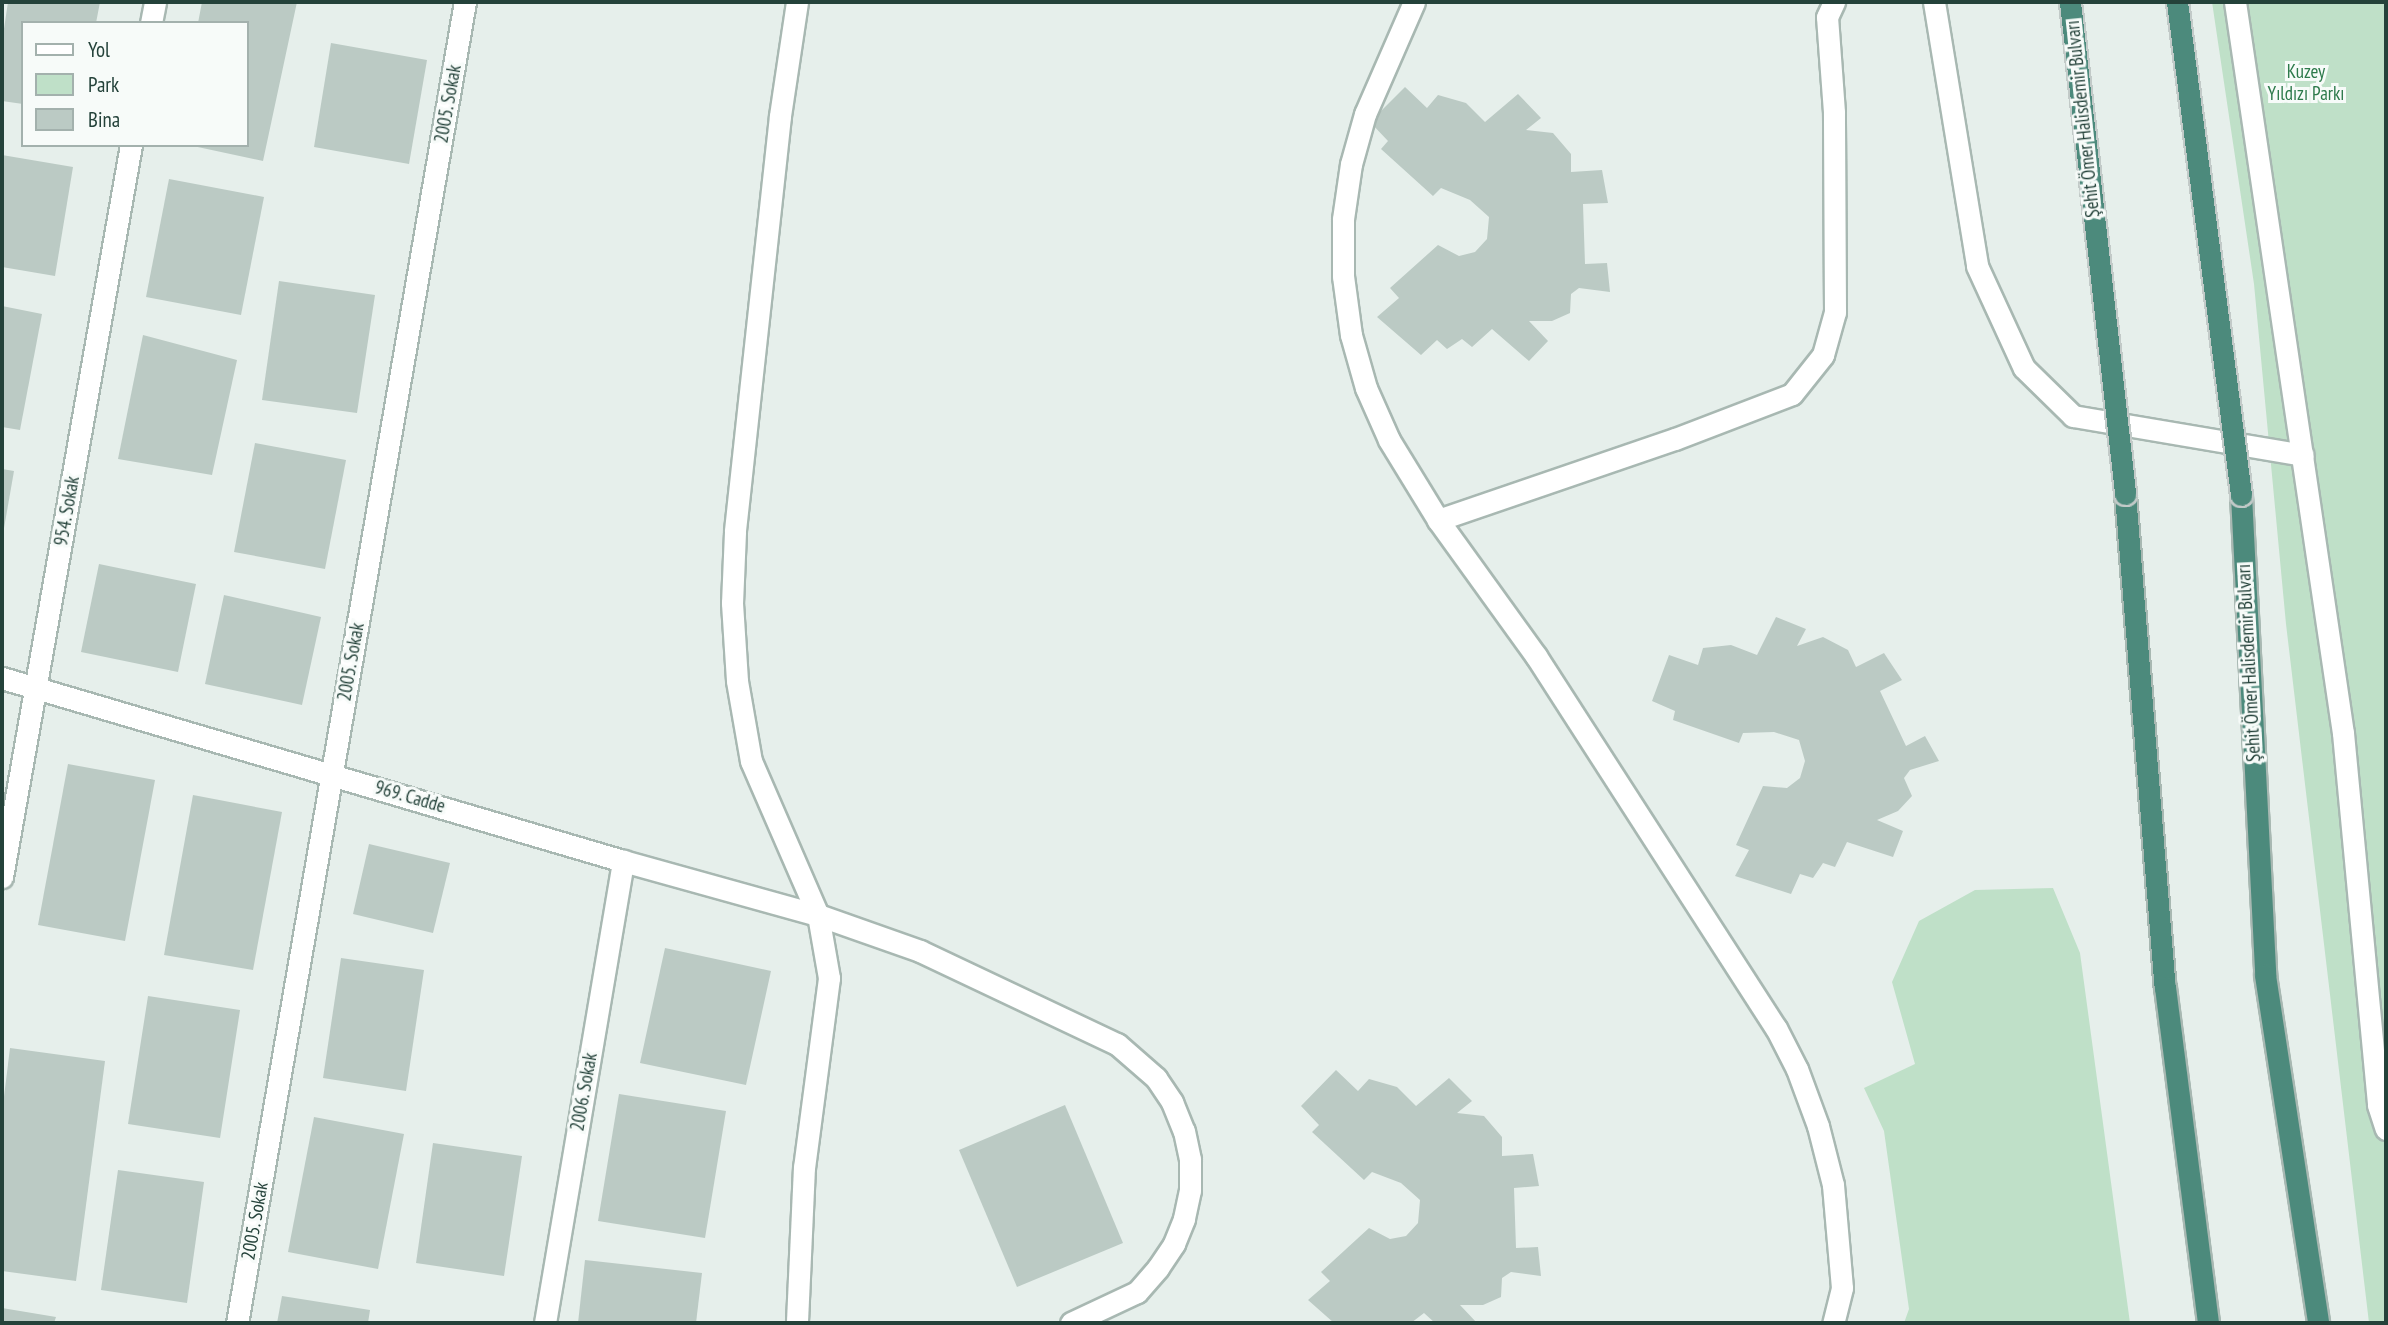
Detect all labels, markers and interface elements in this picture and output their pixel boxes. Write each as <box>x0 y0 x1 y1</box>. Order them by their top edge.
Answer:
street label: Şehit Ömer Halisdemir Bulvarı <box>2061 19 2105 219</box>
legend <box>21 21 248 147</box>
text: Yol <box>88 36 110 63</box>
park label: Kuzey Yıldızı Parkı <box>2268 61 2344 105</box>
street label: 2005. Sokak <box>430 62 466 146</box>
text: Park <box>88 71 119 98</box>
text: Bina <box>88 106 120 133</box>
street label: 954. Sokak <box>50 474 84 548</box>
street label: Şehit Ömer Halisdemir Bulvarı <box>2232 564 2266 762</box>
street label: 2005. Sokak <box>333 620 369 704</box>
street label: 969. Cadde <box>372 776 448 818</box>
street label: 2006. Sokak <box>566 1050 602 1134</box>
street label: 2005. Sokak <box>237 1179 273 1263</box>

